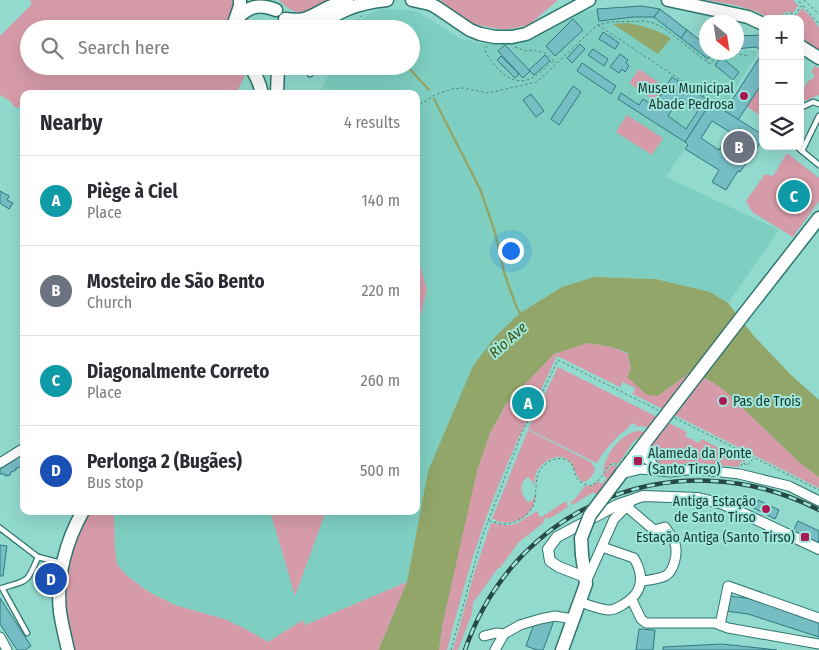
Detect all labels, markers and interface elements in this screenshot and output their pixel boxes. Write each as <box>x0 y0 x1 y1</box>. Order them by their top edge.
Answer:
north arrow <box>699 15 744 60</box>
map controls <box>759 15 804 150</box>
button: + <box>759 15 804 60</box>
search box <box>20 20 420 75</box>
icon: search <box>38 34 66 62</box>
text: Search here <box>78 36 170 59</box>
button: − <box>759 60 804 105</box>
place label: Museu Municipal Abade Pedrosa <box>638 80 734 113</box>
marker: Museu Municipal Abade Pedrosa <box>738 90 750 102</box>
button: layers <box>759 105 804 150</box>
text: Nearby <box>40 110 102 136</box>
text: 4 results <box>344 113 400 132</box>
pin: B <box>723 128 755 166</box>
pin: C <box>778 177 810 215</box>
text: Piège à Ciel <box>87 180 178 203</box>
text: A <box>52 191 60 210</box>
text: 140 m <box>362 191 400 210</box>
text: Place <box>87 203 122 222</box>
your location <box>498 238 524 264</box>
text: Mosteiro de São Bento <box>87 270 265 293</box>
text: B <box>52 281 60 300</box>
text: 220 m <box>361 281 400 300</box>
text: Church <box>87 293 132 312</box>
water label: Rio Ave <box>485 318 531 362</box>
text: Diagonalmente Correto <box>87 360 269 383</box>
text: C <box>52 371 60 390</box>
text: 260 m <box>361 371 400 390</box>
text: Place <box>87 383 122 402</box>
pin: A <box>512 384 544 422</box>
place label: Pas de Trois <box>733 393 801 410</box>
marker: Pas de Trois <box>717 395 729 407</box>
place label: Alameda da Ponte (Santo Tirso) <box>648 445 752 478</box>
text: Perlonga 2 (Bugães) <box>87 450 242 473</box>
marker: Alameda da Ponte (Santo Tirso) <box>632 455 644 467</box>
text: D <box>51 461 61 480</box>
text: 500 m <box>360 461 400 480</box>
text: Bus stop <box>87 473 143 492</box>
place label: Antiga Estação de Santo Tirso <box>673 493 756 526</box>
marker: Antiga Estação de Santo Tirso <box>760 503 772 515</box>
place label: Estação Antiga (Santo Tirso) <box>636 529 795 546</box>
marker: Estação Antiga (Santo Tirso) <box>799 531 811 543</box>
pin: D <box>35 560 67 598</box>

